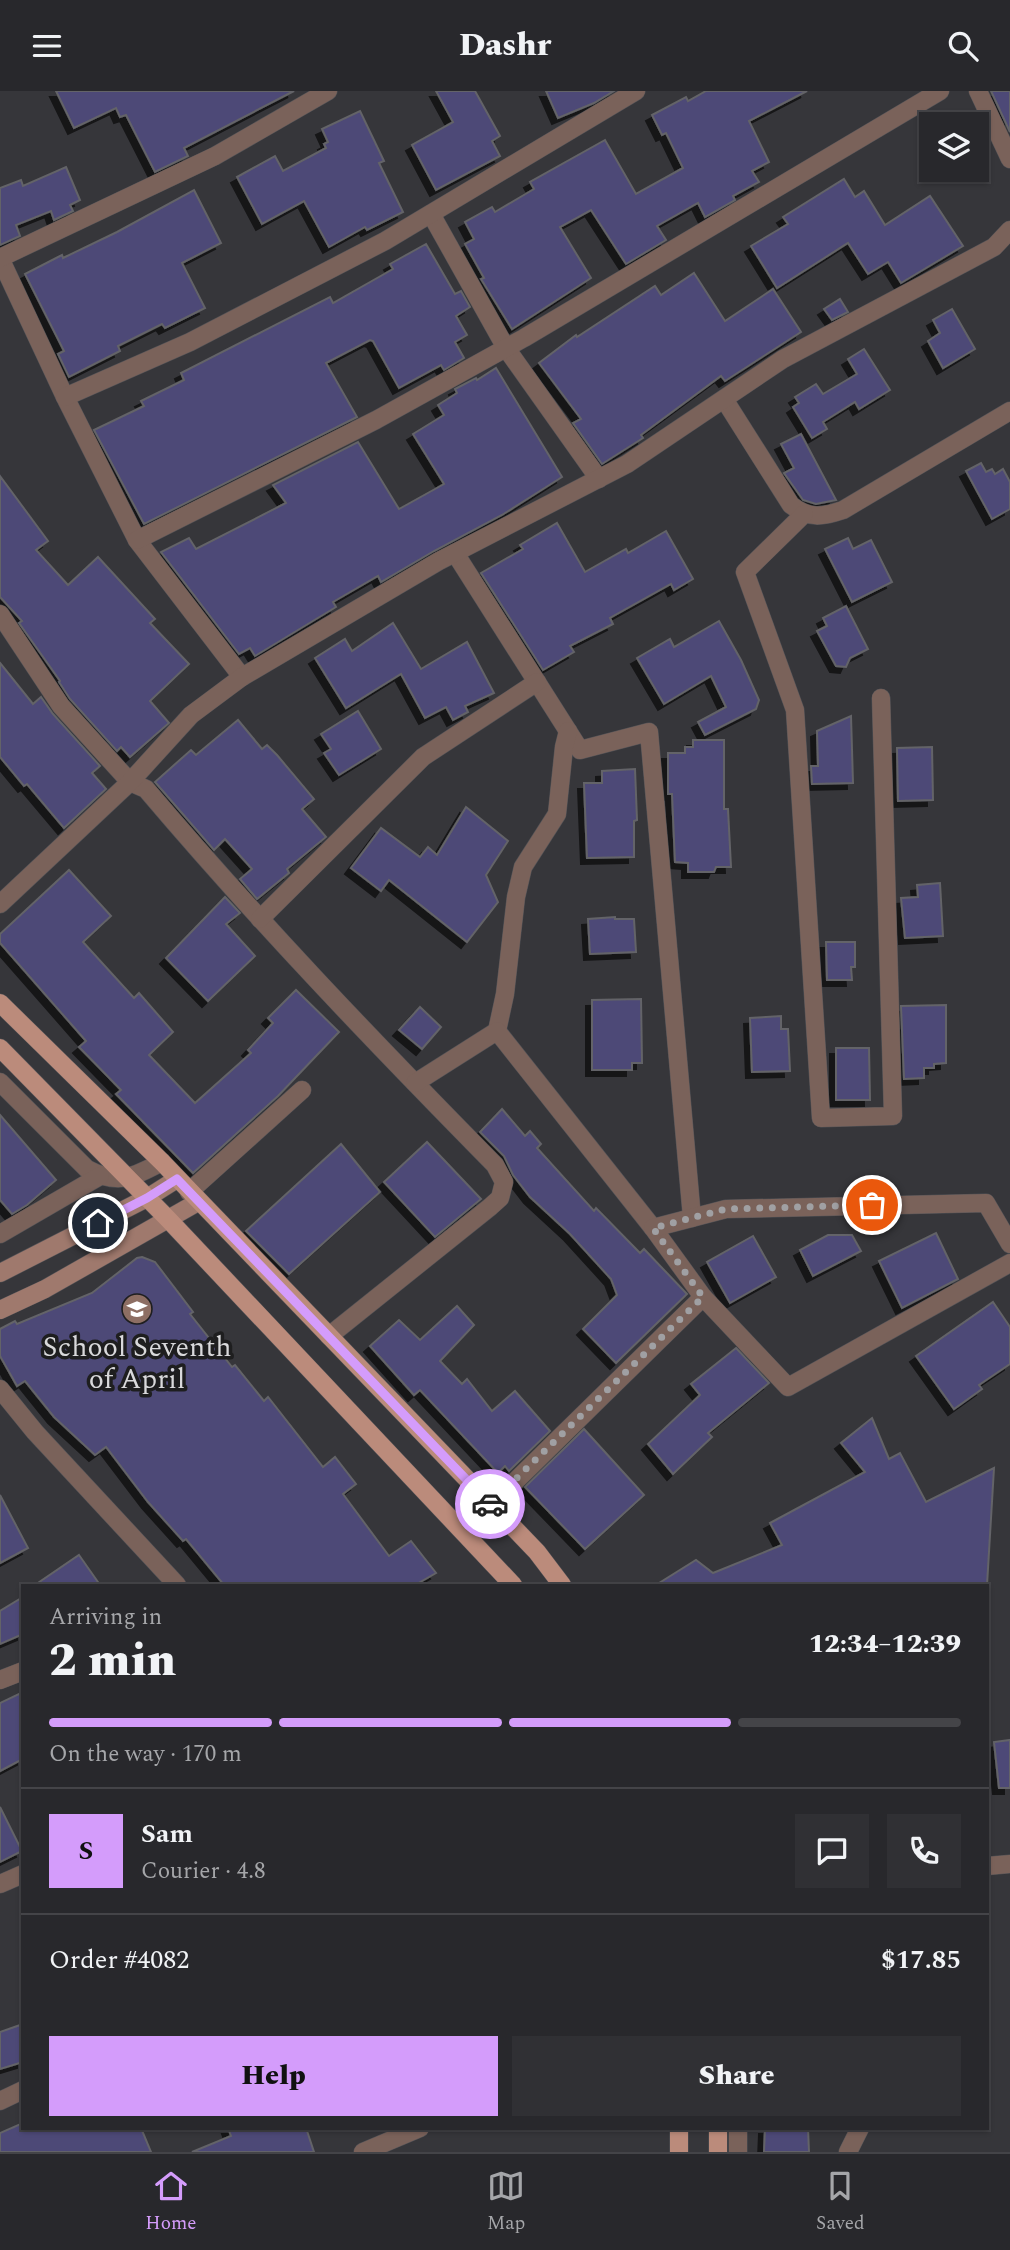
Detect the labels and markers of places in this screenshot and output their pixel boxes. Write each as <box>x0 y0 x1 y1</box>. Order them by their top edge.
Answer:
pin <box>842 1175 902 1235</box>
pin <box>68 1193 128 1253</box>
school or university icon: School Seventh of April <box>120 1292 154 1326</box>
place label: School Seventh of April <box>42 1326 232 1401</box>

